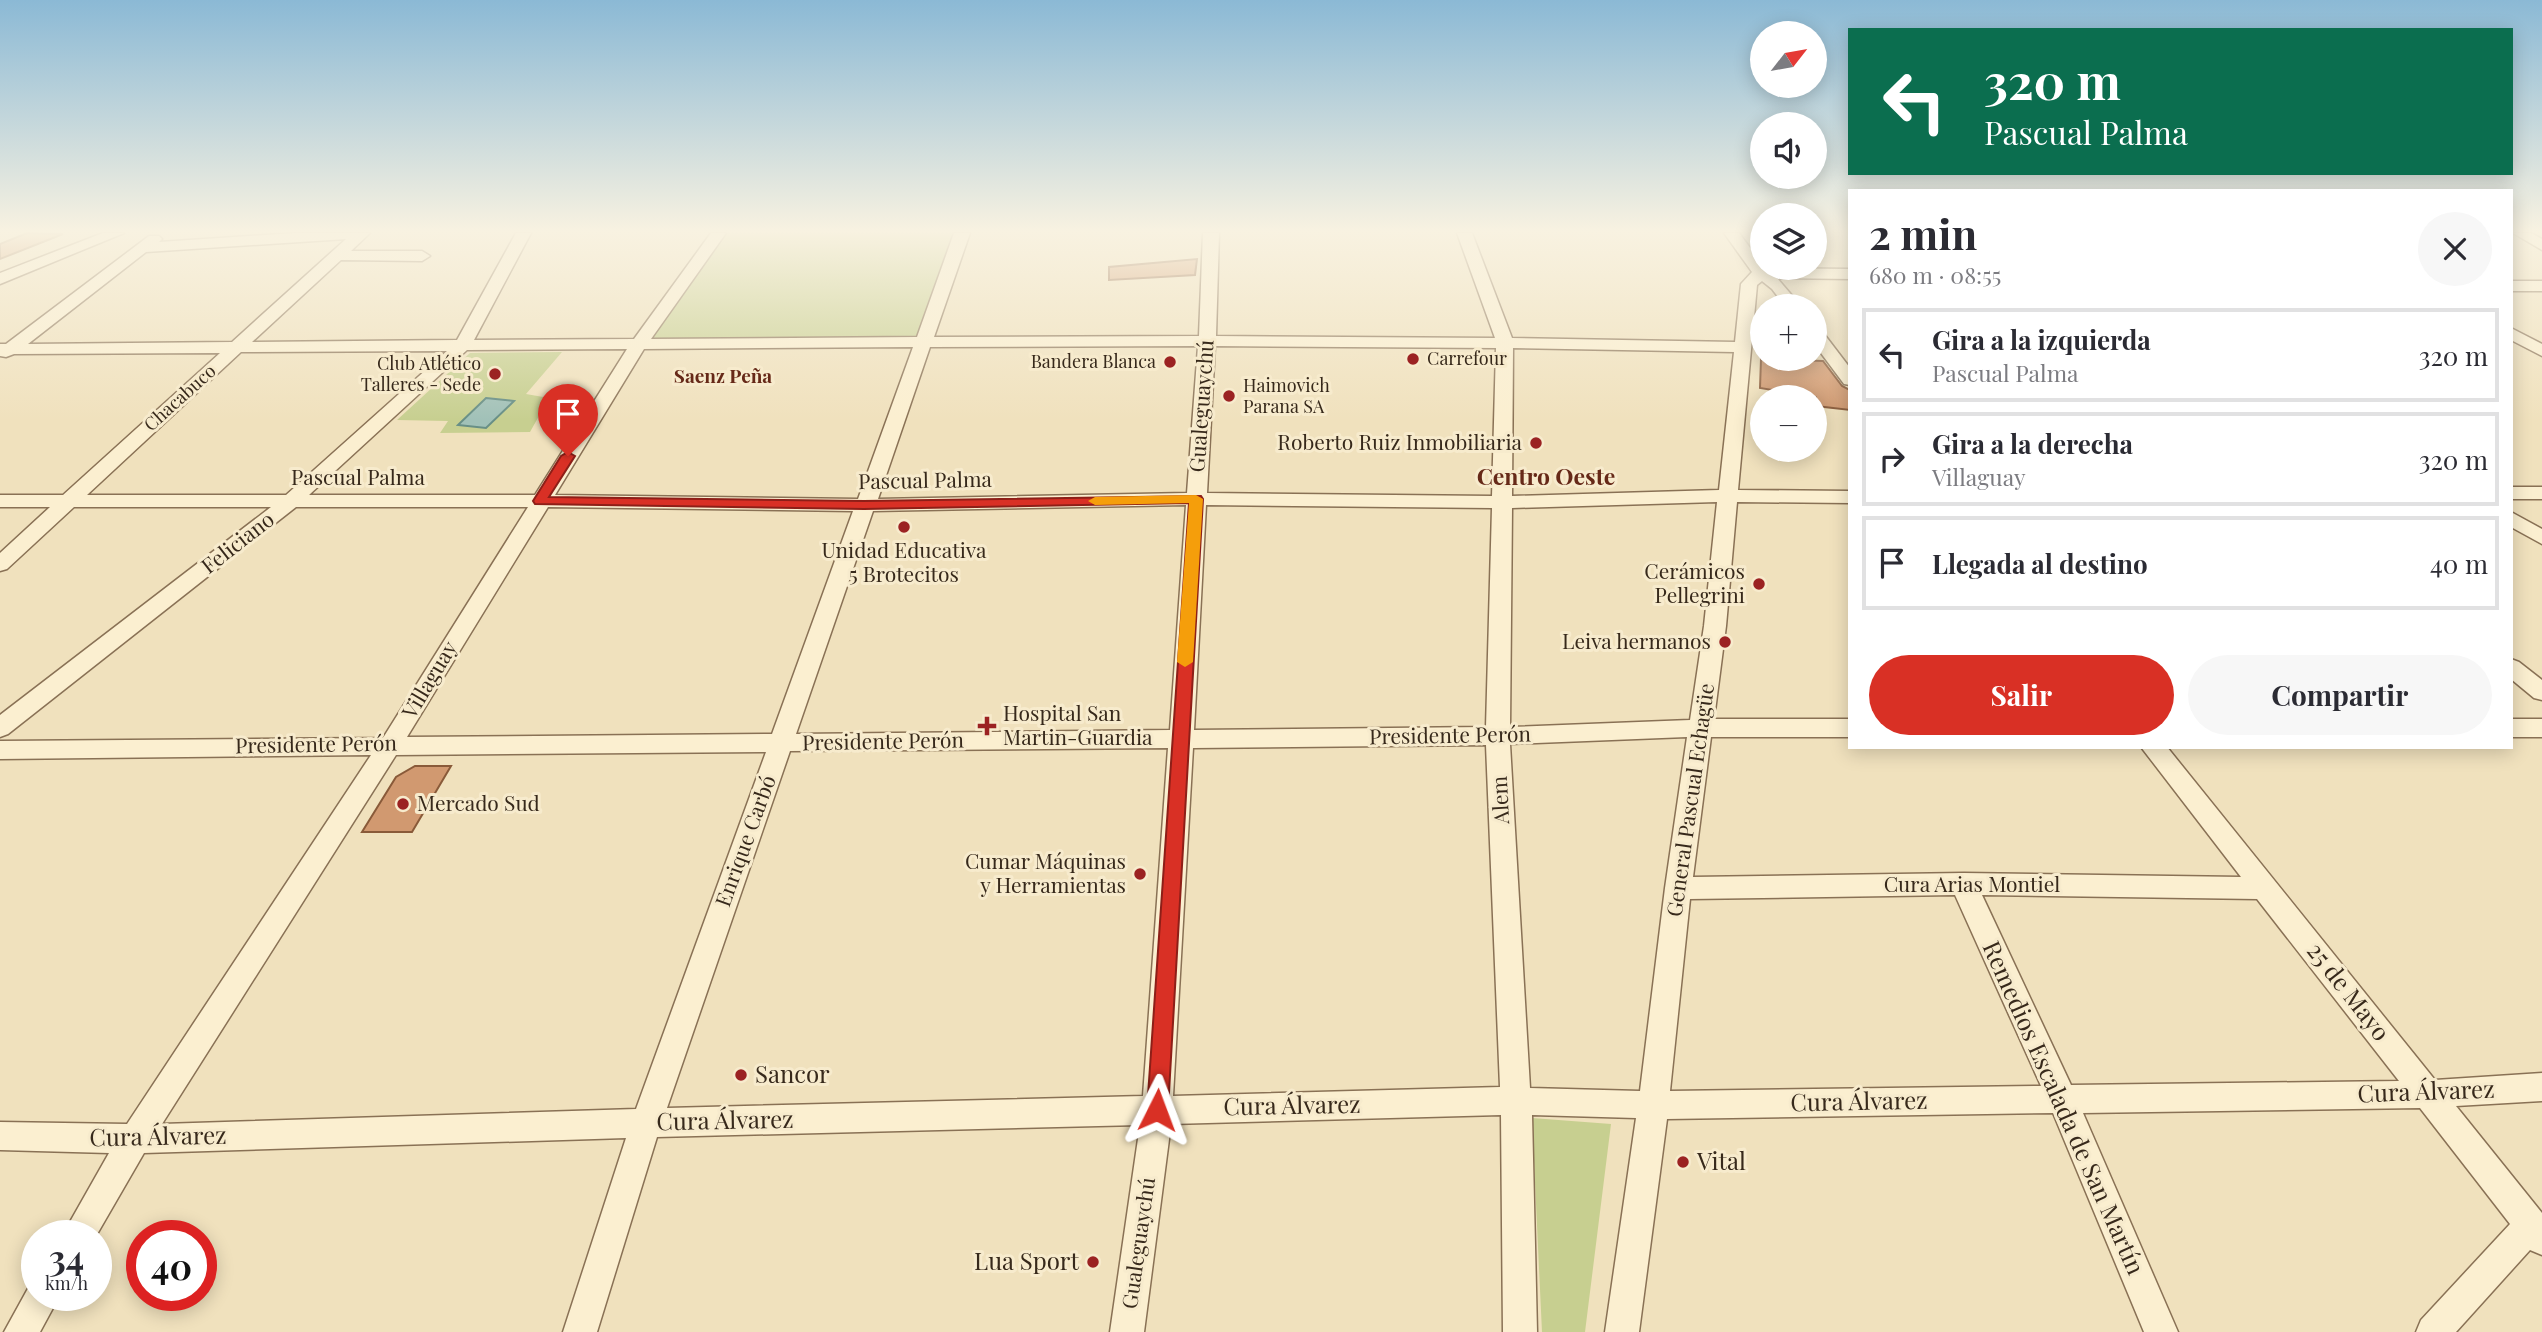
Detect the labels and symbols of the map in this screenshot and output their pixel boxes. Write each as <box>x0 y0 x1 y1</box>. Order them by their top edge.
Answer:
north arrow <box>1750 21 1827 98</box>
street label: Gualeguaychú <box>1181 339 1219 473</box>
place label: Carrefour <box>1427 346 1507 370</box>
place label: Bandera Blanca <box>1031 349 1156 373</box>
place label: Club Atlético Talleres - Sede <box>361 351 481 396</box>
marker: Carrefour <box>1405 351 1421 367</box>
marker: Bandera Blanca <box>1162 354 1178 370</box>
street label: Chacabuco <box>138 359 220 436</box>
district label: Saenz Peña <box>674 362 772 388</box>
marker: Club Atlético Talleres - Sede <box>487 366 503 382</box>
place label: Haimovich Parana SA <box>1243 373 1330 418</box>
pin <box>538 384 598 456</box>
marker: Haimovich Parana SA <box>1221 388 1237 404</box>
place label: Roberto Ruiz Inmobiliaria <box>1277 427 1523 455</box>
marker: Roberto Ruiz Inmobiliaria <box>1528 435 1544 451</box>
district label: Centro Oeste <box>1477 460 1615 491</box>
street label: Pascual Palma <box>291 462 425 490</box>
street label: Pascual Palma <box>858 464 993 494</box>
street label: Feliciano <box>195 504 279 579</box>
marker: Unidad Educativa 5 Brotecitos <box>896 519 912 535</box>
place label: Unidad Educativa 5 Brotecitos <box>822 535 987 587</box>
place label: Cerámicos Pellegrini <box>1644 556 1745 608</box>
marker: Cerámicos Pellegrini <box>1751 576 1767 592</box>
place label: Leiva hermanos <box>1562 626 1711 654</box>
marker: Leiva hermanos <box>1717 634 1733 650</box>
street label: Villaguay <box>394 635 463 724</box>
street label: General Pascual Echagüe <box>1659 681 1719 918</box>
place label: Hospital San Martin-Guardia <box>1003 698 1153 750</box>
marker: Hospital San Martin-Guardia <box>977 716 997 736</box>
street label: Presidente Perón <box>1369 719 1531 749</box>
street label: Presidente Perón <box>802 725 964 755</box>
street label: Presidente Perón <box>235 728 397 758</box>
street label: Enrique Carbó <box>707 771 781 910</box>
street label: Alem <box>1484 775 1514 826</box>
place label: Mercado Sud <box>417 788 540 816</box>
marker: Mercado Sud <box>395 796 411 812</box>
place label: Cumar Máquinas y Herramientas <box>965 846 1126 898</box>
marker: Cumar Máquinas y Herramientas <box>1132 866 1148 882</box>
street label: Cura Arias Montiel <box>1884 869 2060 897</box>
street label: Remedios Escalada de San Martín <box>1977 935 2153 1279</box>
street label: 25 de Mayo <box>2301 935 2398 1047</box>
place label: Sancor <box>755 1057 830 1089</box>
marker: Sancor <box>733 1067 749 1083</box>
street label: Cura Álvarez <box>2357 1072 2495 1108</box>
position arrow <box>1120 1073 1194 1147</box>
street label: Cura Álvarez <box>1790 1083 1928 1117</box>
street label: Cura Álvarez <box>1223 1087 1361 1121</box>
street label: Cura Álvarez <box>656 1102 794 1136</box>
street label: Cura Álvarez <box>89 1118 227 1152</box>
place label: Vital <box>1696 1144 1746 1176</box>
marker: Vital <box>1675 1154 1691 1170</box>
street label: Gualeguaychú <box>1114 1175 1160 1310</box>
speed limit sign: 40 <box>126 1220 217 1311</box>
place label: Lua Sport <box>974 1244 1079 1276</box>
marker: Lua Sport <box>1085 1254 1101 1270</box>

